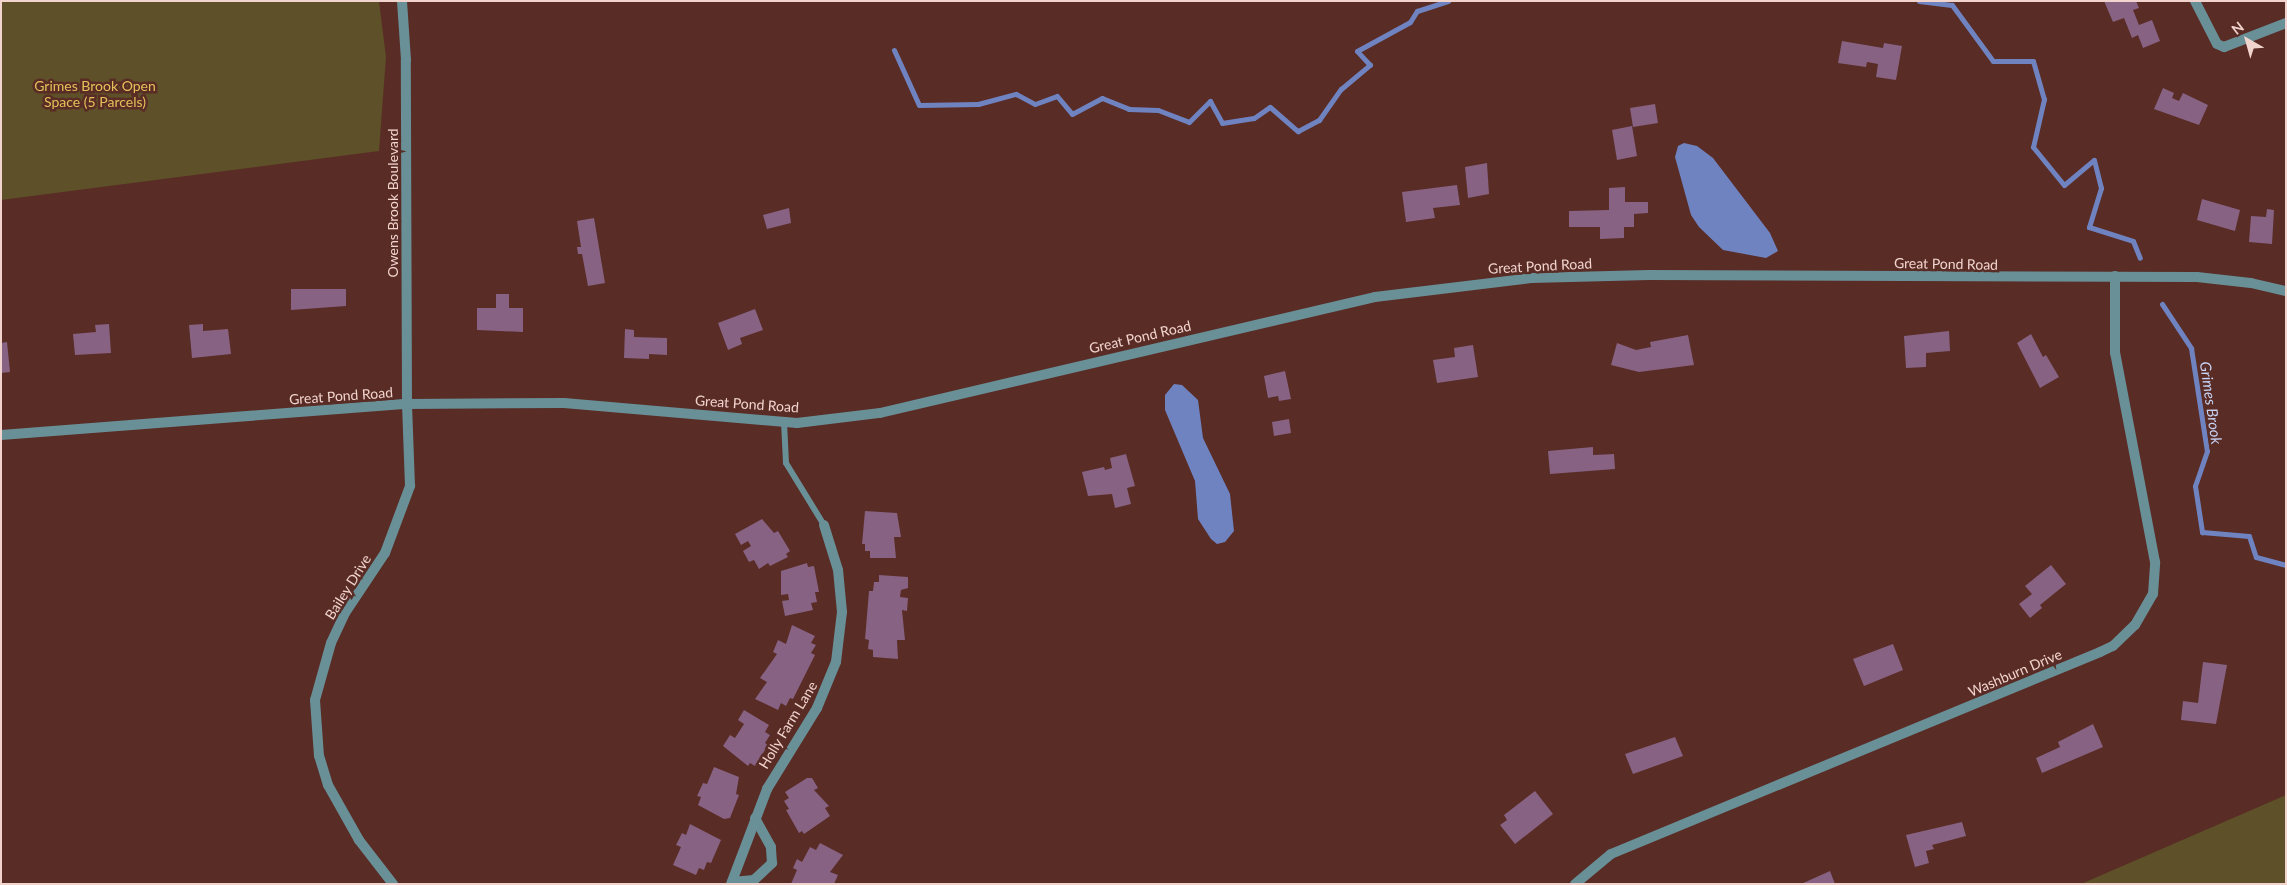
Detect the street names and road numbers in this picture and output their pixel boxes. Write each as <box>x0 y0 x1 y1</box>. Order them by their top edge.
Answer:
street label: Owens Brook Boulevard <box>385 128 401 278</box>
street label: Great Pond Road <box>1488 255 1592 277</box>
street label: Great Pond Road <box>1894 255 1998 273</box>
street label: Great Pond Road <box>1087 317 1193 357</box>
street label: Great Pond Road <box>289 384 393 408</box>
street label: Great Pond Road <box>695 392 799 416</box>
street label: Bailey Drive <box>321 551 375 623</box>
street label: Washburn Drive <box>1966 646 2064 700</box>
street label: Holly Farm Lane <box>755 678 821 772</box>

